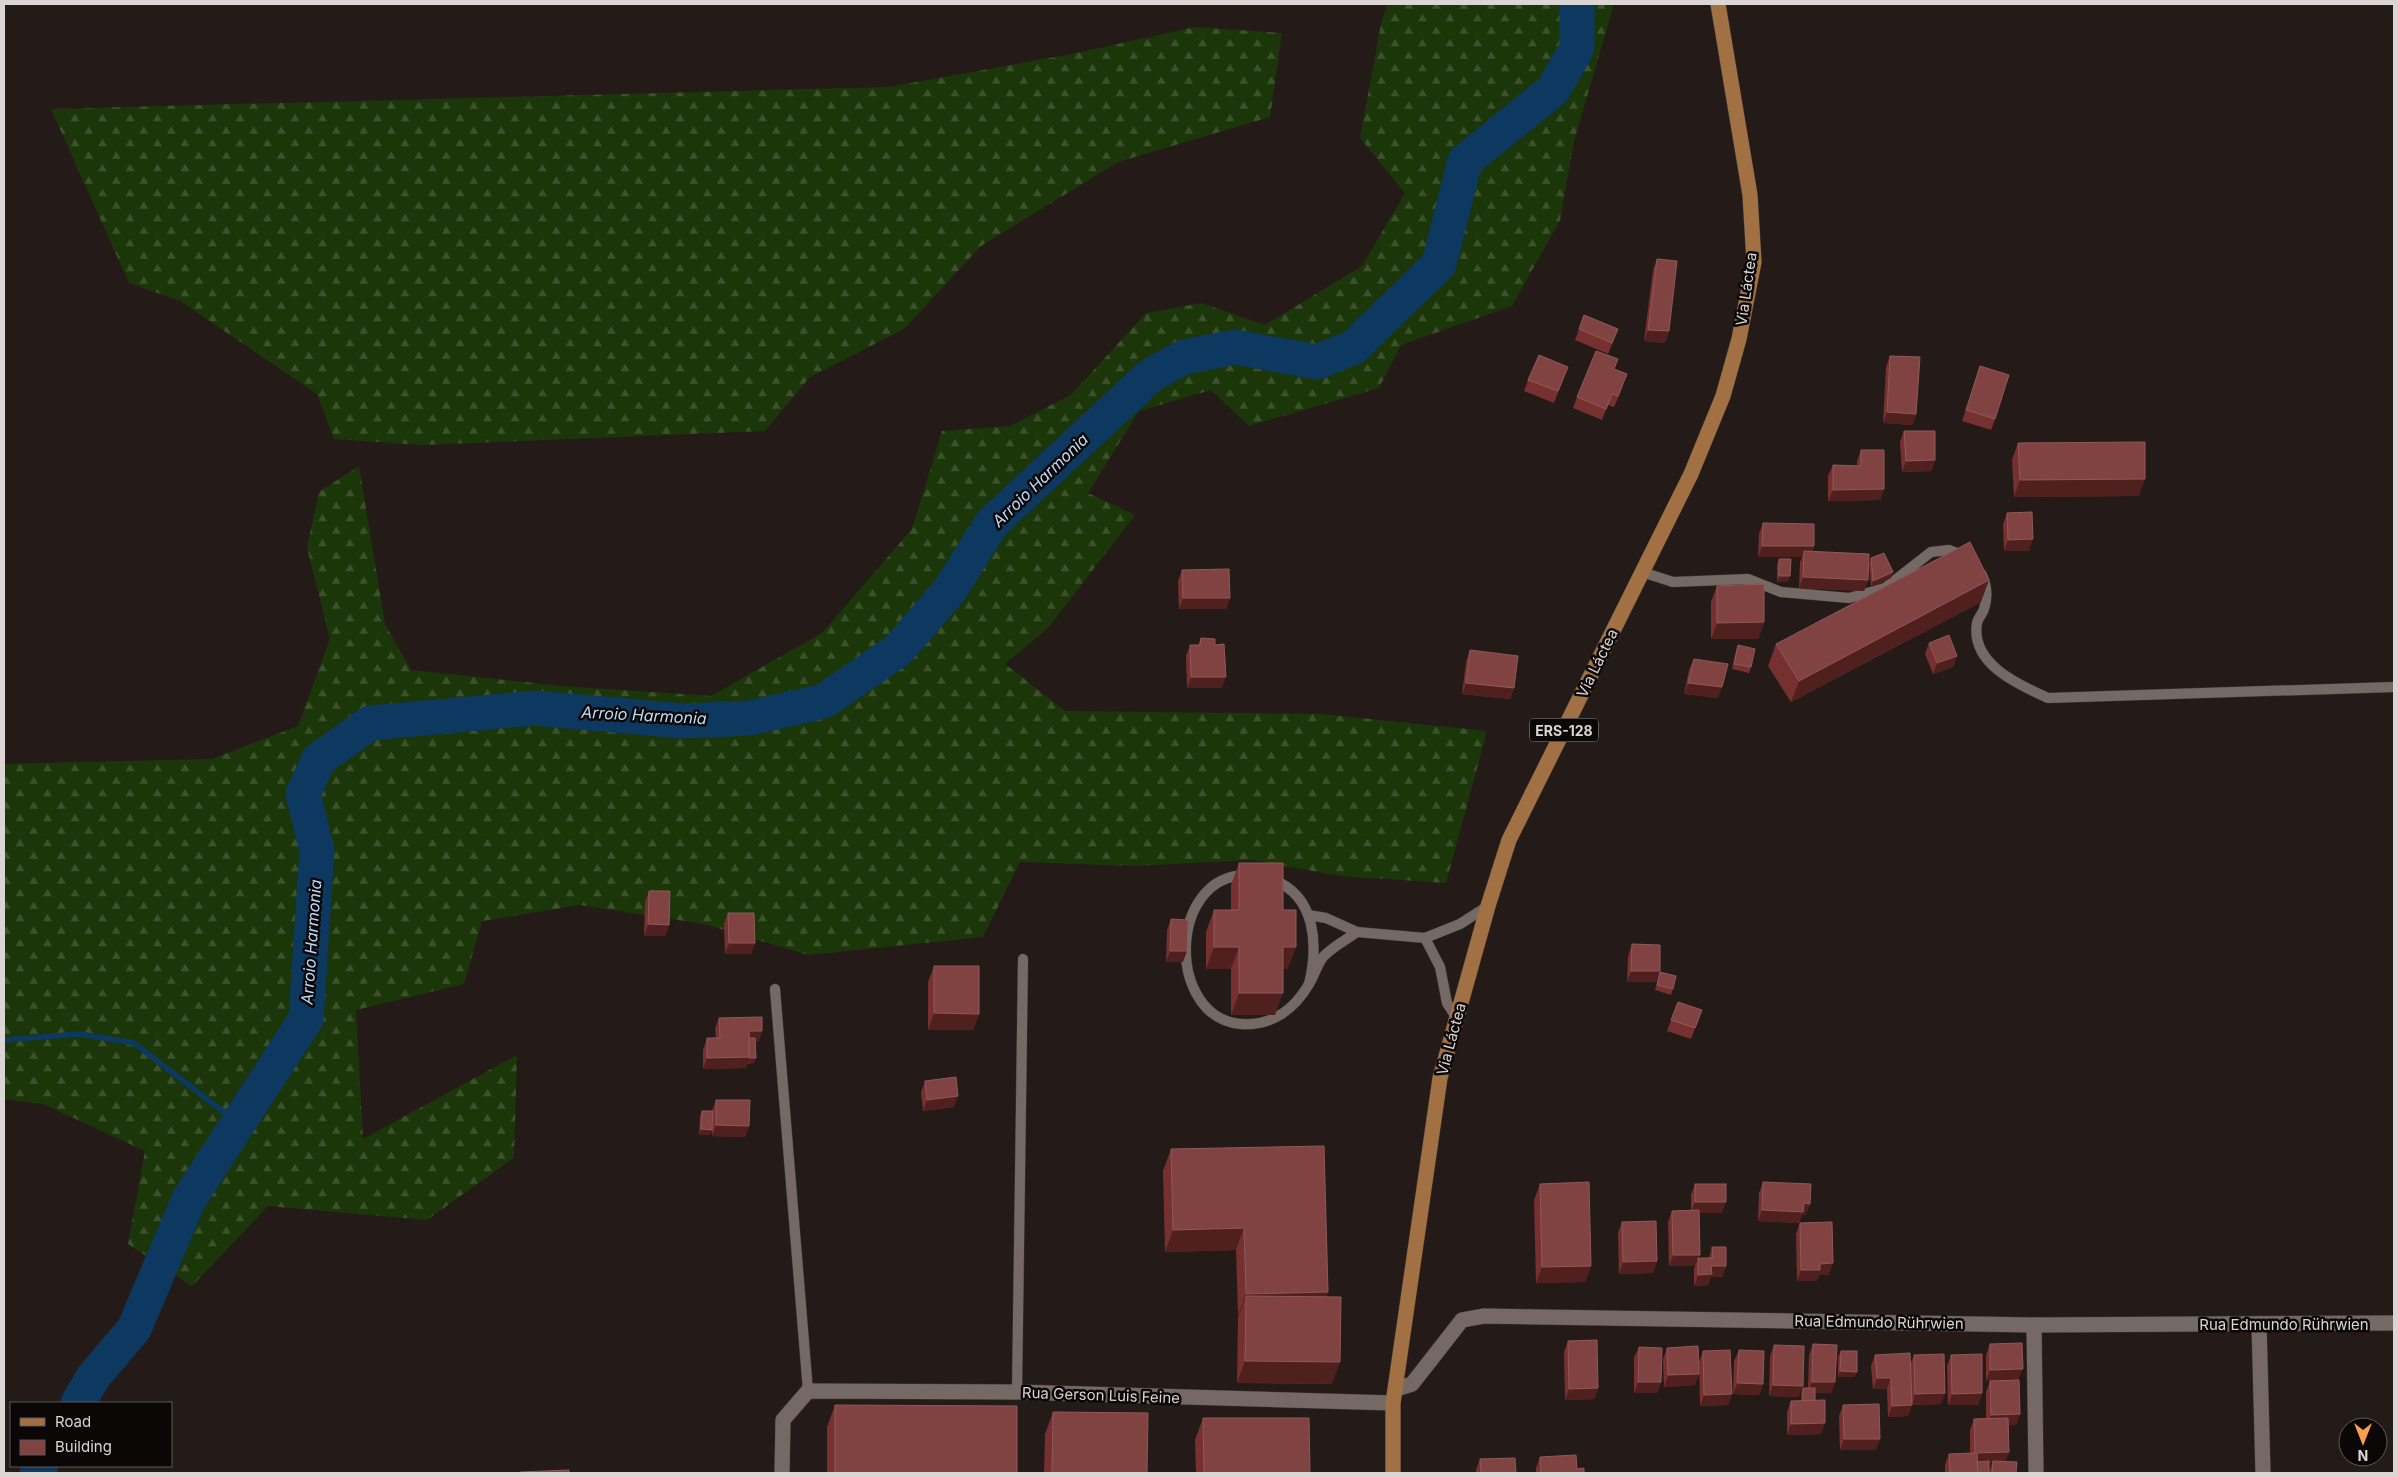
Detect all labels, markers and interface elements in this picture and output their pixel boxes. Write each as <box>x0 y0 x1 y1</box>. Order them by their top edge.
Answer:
street label: Via Láctea <box>1731 251 1761 327</box>
water label: Arroio Harmonia <box>987 429 1092 531</box>
street label: Via Láctea <box>1572 625 1622 701</box>
water label: Arroio Harmonia <box>580 702 707 728</box>
road number: ERS-128 <box>1530 718 1598 742</box>
water label: Arroio Harmonia <box>297 879 325 1006</box>
street label: Via Láctea <box>1432 1001 1470 1077</box>
street label: Rua Edmundo Rührwien <box>1794 1311 1964 1333</box>
street label: Rua Edmundo Rührwien <box>2199 1315 2369 1334</box>
street label: Rua Gerson Luis Feine <box>1022 1383 1180 1407</box>
legend <box>10 1402 172 1467</box>
text: Road <box>55 1412 91 1431</box>
north arrow <box>2338 1417 2388 1467</box>
text: Building <box>55 1437 112 1456</box>
text: N <box>2358 1447 2368 1464</box>

